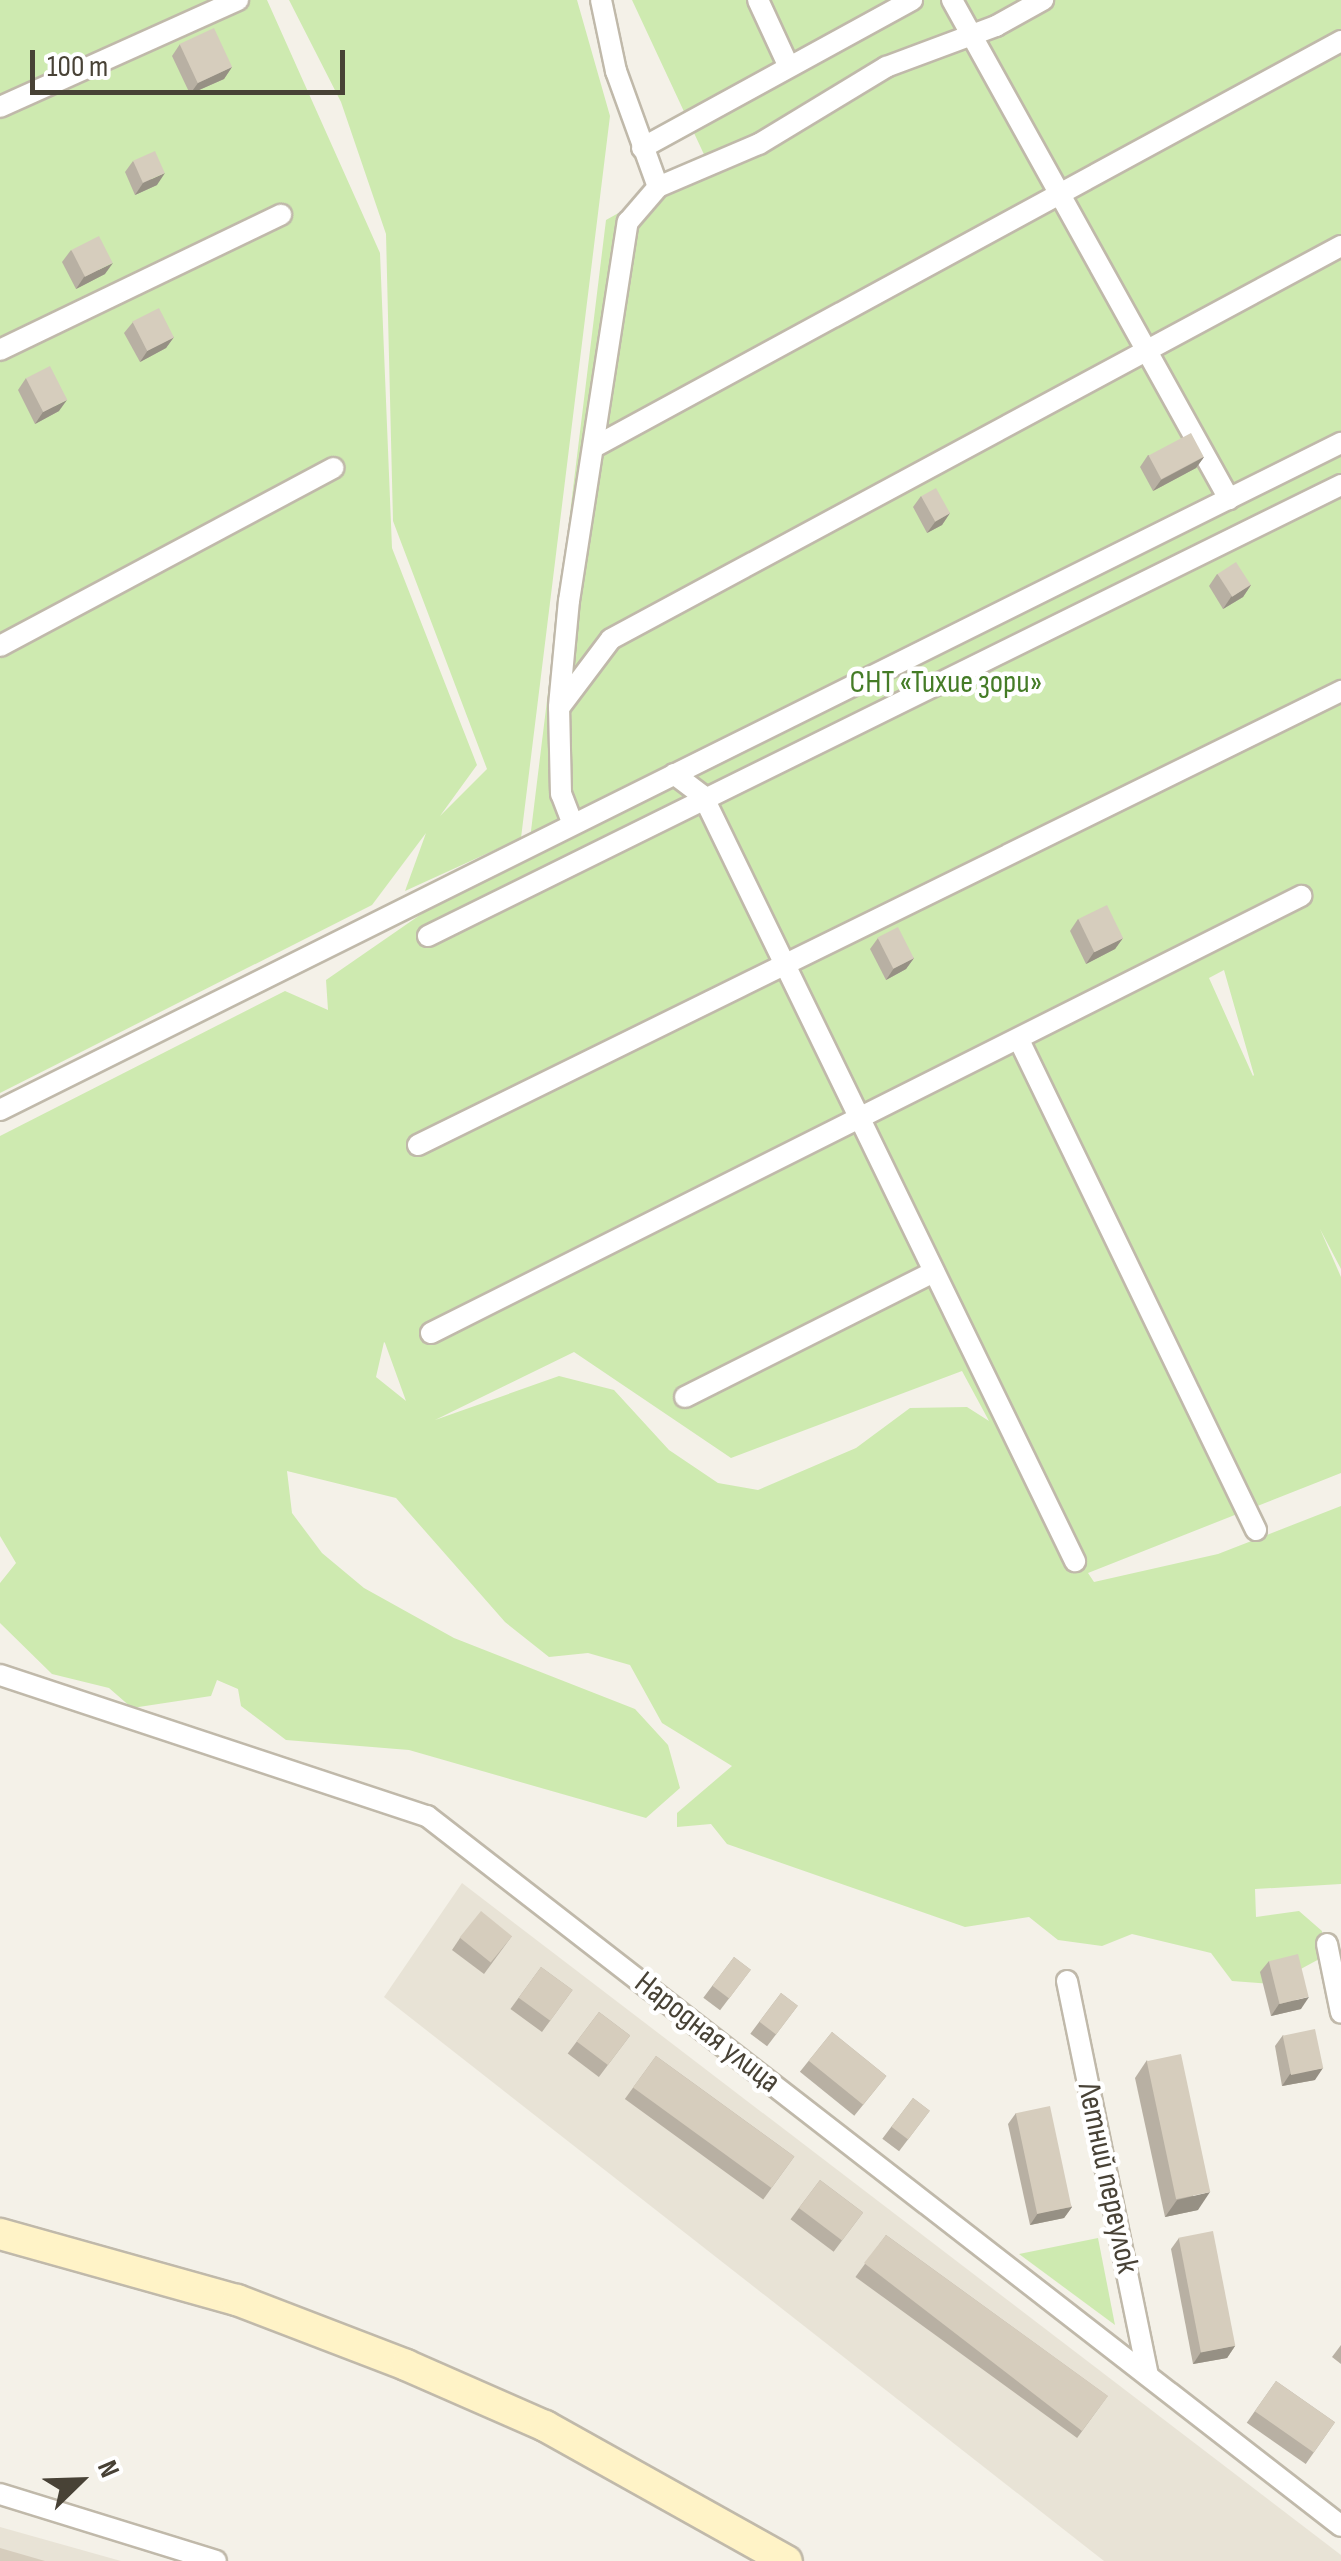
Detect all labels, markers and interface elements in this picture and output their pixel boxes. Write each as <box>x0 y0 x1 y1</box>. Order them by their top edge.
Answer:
scale bar <box>35 30 350 92</box>
text: 100 m <box>47 49 108 85</box>
park label: СНТ «Тихие зори» <box>850 664 1042 702</box>
street label: Народная улица <box>627 1964 787 2102</box>
street label: Летний переулок <box>1068 2079 1146 2277</box>
north arrow <box>30 2431 130 2531</box>
text: N <box>90 2456 126 2482</box>

